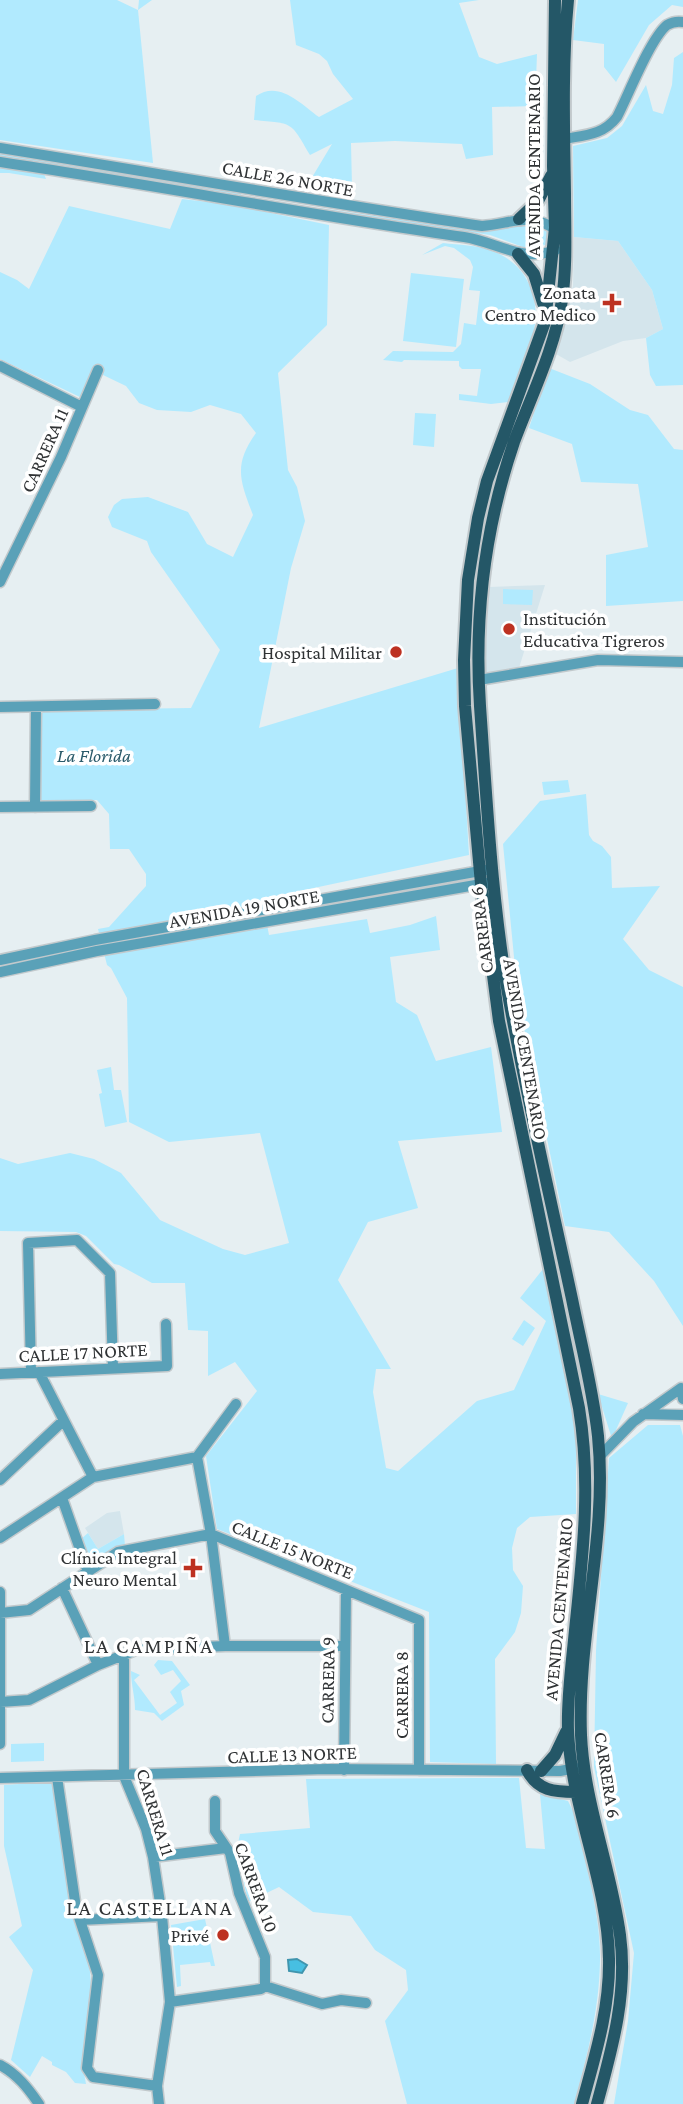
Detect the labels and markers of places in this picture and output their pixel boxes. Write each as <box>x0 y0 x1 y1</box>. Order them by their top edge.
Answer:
place label: Zonata Centro Medico <box>484 282 596 325</box>
marker: Zonata Centro Medico <box>602 293 622 313</box>
place label: Institución Educativa Tigreros <box>523 608 665 651</box>
marker: Institución Educativa Tigreros <box>501 621 517 637</box>
place label: Hospital Militar <box>262 642 382 663</box>
marker: Hospital Militar <box>388 644 404 660</box>
place label: Clínica Integral Neuro Mental <box>61 1547 177 1590</box>
marker: Clínica Integral Neuro Mental <box>183 1558 203 1578</box>
place label: Privé <box>171 1925 209 1946</box>
marker: Privé <box>215 1927 231 1943</box>

